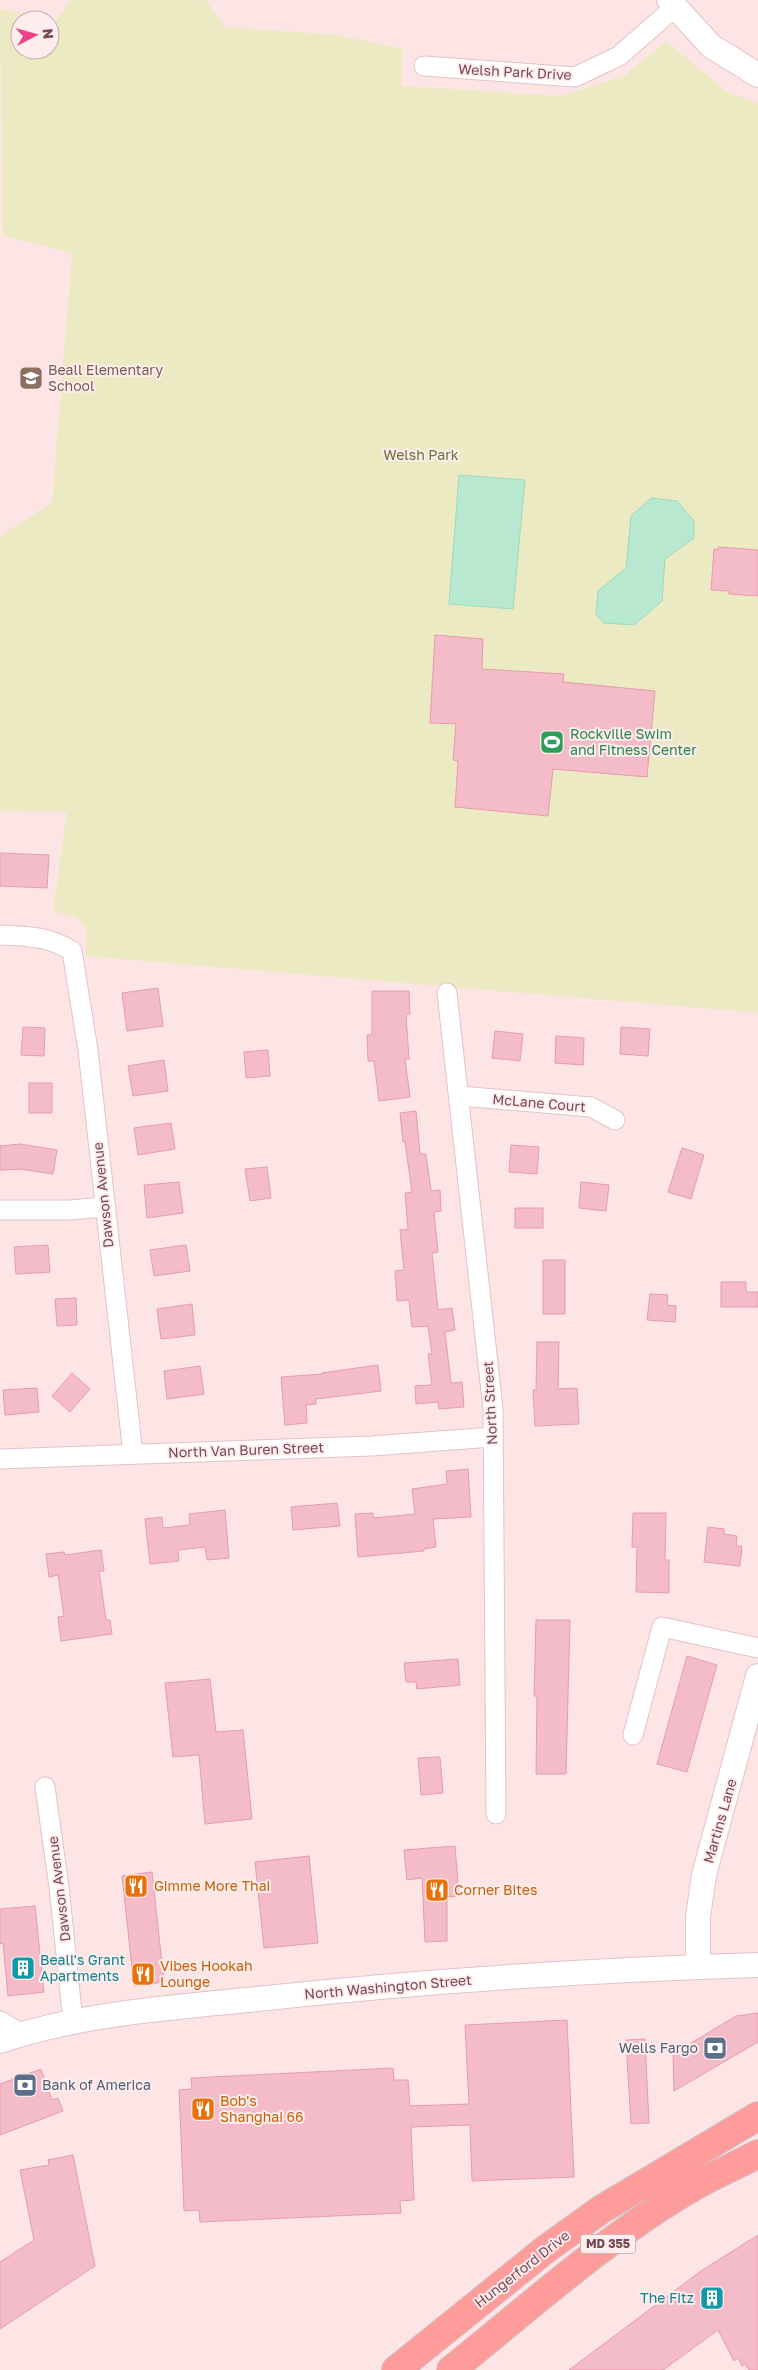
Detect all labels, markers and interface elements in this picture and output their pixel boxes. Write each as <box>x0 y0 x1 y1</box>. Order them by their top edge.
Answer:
north arrow <box>10 10 60 60</box>
text: N <box>39 27 57 40</box>
street label: Welsh Park Drive <box>458 60 572 83</box>
place label: Beall Elementary School <box>48 361 163 394</box>
school or university icon: Beall Elementary School <box>18 365 44 391</box>
park label: Welsh Park <box>383 446 459 463</box>
place label: Rockville Swim and Fitness Center <box>570 725 697 758</box>
sports icon: Rockville Swim and Fitness Center <box>539 729 565 755</box>
street label: McLane Court <box>492 1090 586 1115</box>
street label: Dawson Avenue <box>88 1141 117 1249</box>
street label: North Street <box>479 1361 500 1445</box>
street label: North Van Buren Street <box>168 1438 324 1461</box>
street label: Martins Lane <box>699 1777 740 1865</box>
street label: Dawson Avenue <box>44 1835 73 1943</box>
restaurant icon: Gimme More Thai <box>123 1873 149 1899</box>
place label: Gimme More Thai <box>154 1877 270 1894</box>
restaurant icon: Corner Bites <box>424 1877 450 1903</box>
place label: Corner Bites <box>454 1881 537 1898</box>
place label: Beall's Grant Apartments <box>40 1951 125 1984</box>
building icon: Beall's Grant Apartments <box>10 1955 36 1981</box>
place label: Vibes Hookah Lounge <box>160 1957 253 1990</box>
restaurant icon: Vibes Hookah Lounge <box>130 1961 156 1987</box>
street label: North Washington Street <box>304 1971 472 2002</box>
bank icon: Wells Fargo <box>702 2035 728 2061</box>
place label: Wells Fargo <box>619 2039 698 2056</box>
bank icon: Bank of America <box>12 2072 38 2098</box>
place label: Bank of America <box>42 2076 151 2093</box>
place label: Bob's Shanghai 66 <box>220 2092 303 2125</box>
restaurant icon: Bob's Shanghai 66 <box>190 2096 216 2122</box>
street label: Hungerford Drive <box>471 2226 573 2311</box>
road number: MD 355 <box>580 2234 636 2254</box>
building icon: The Fitz <box>699 2285 725 2311</box>
place label: The Fitz <box>640 2289 694 2306</box>

